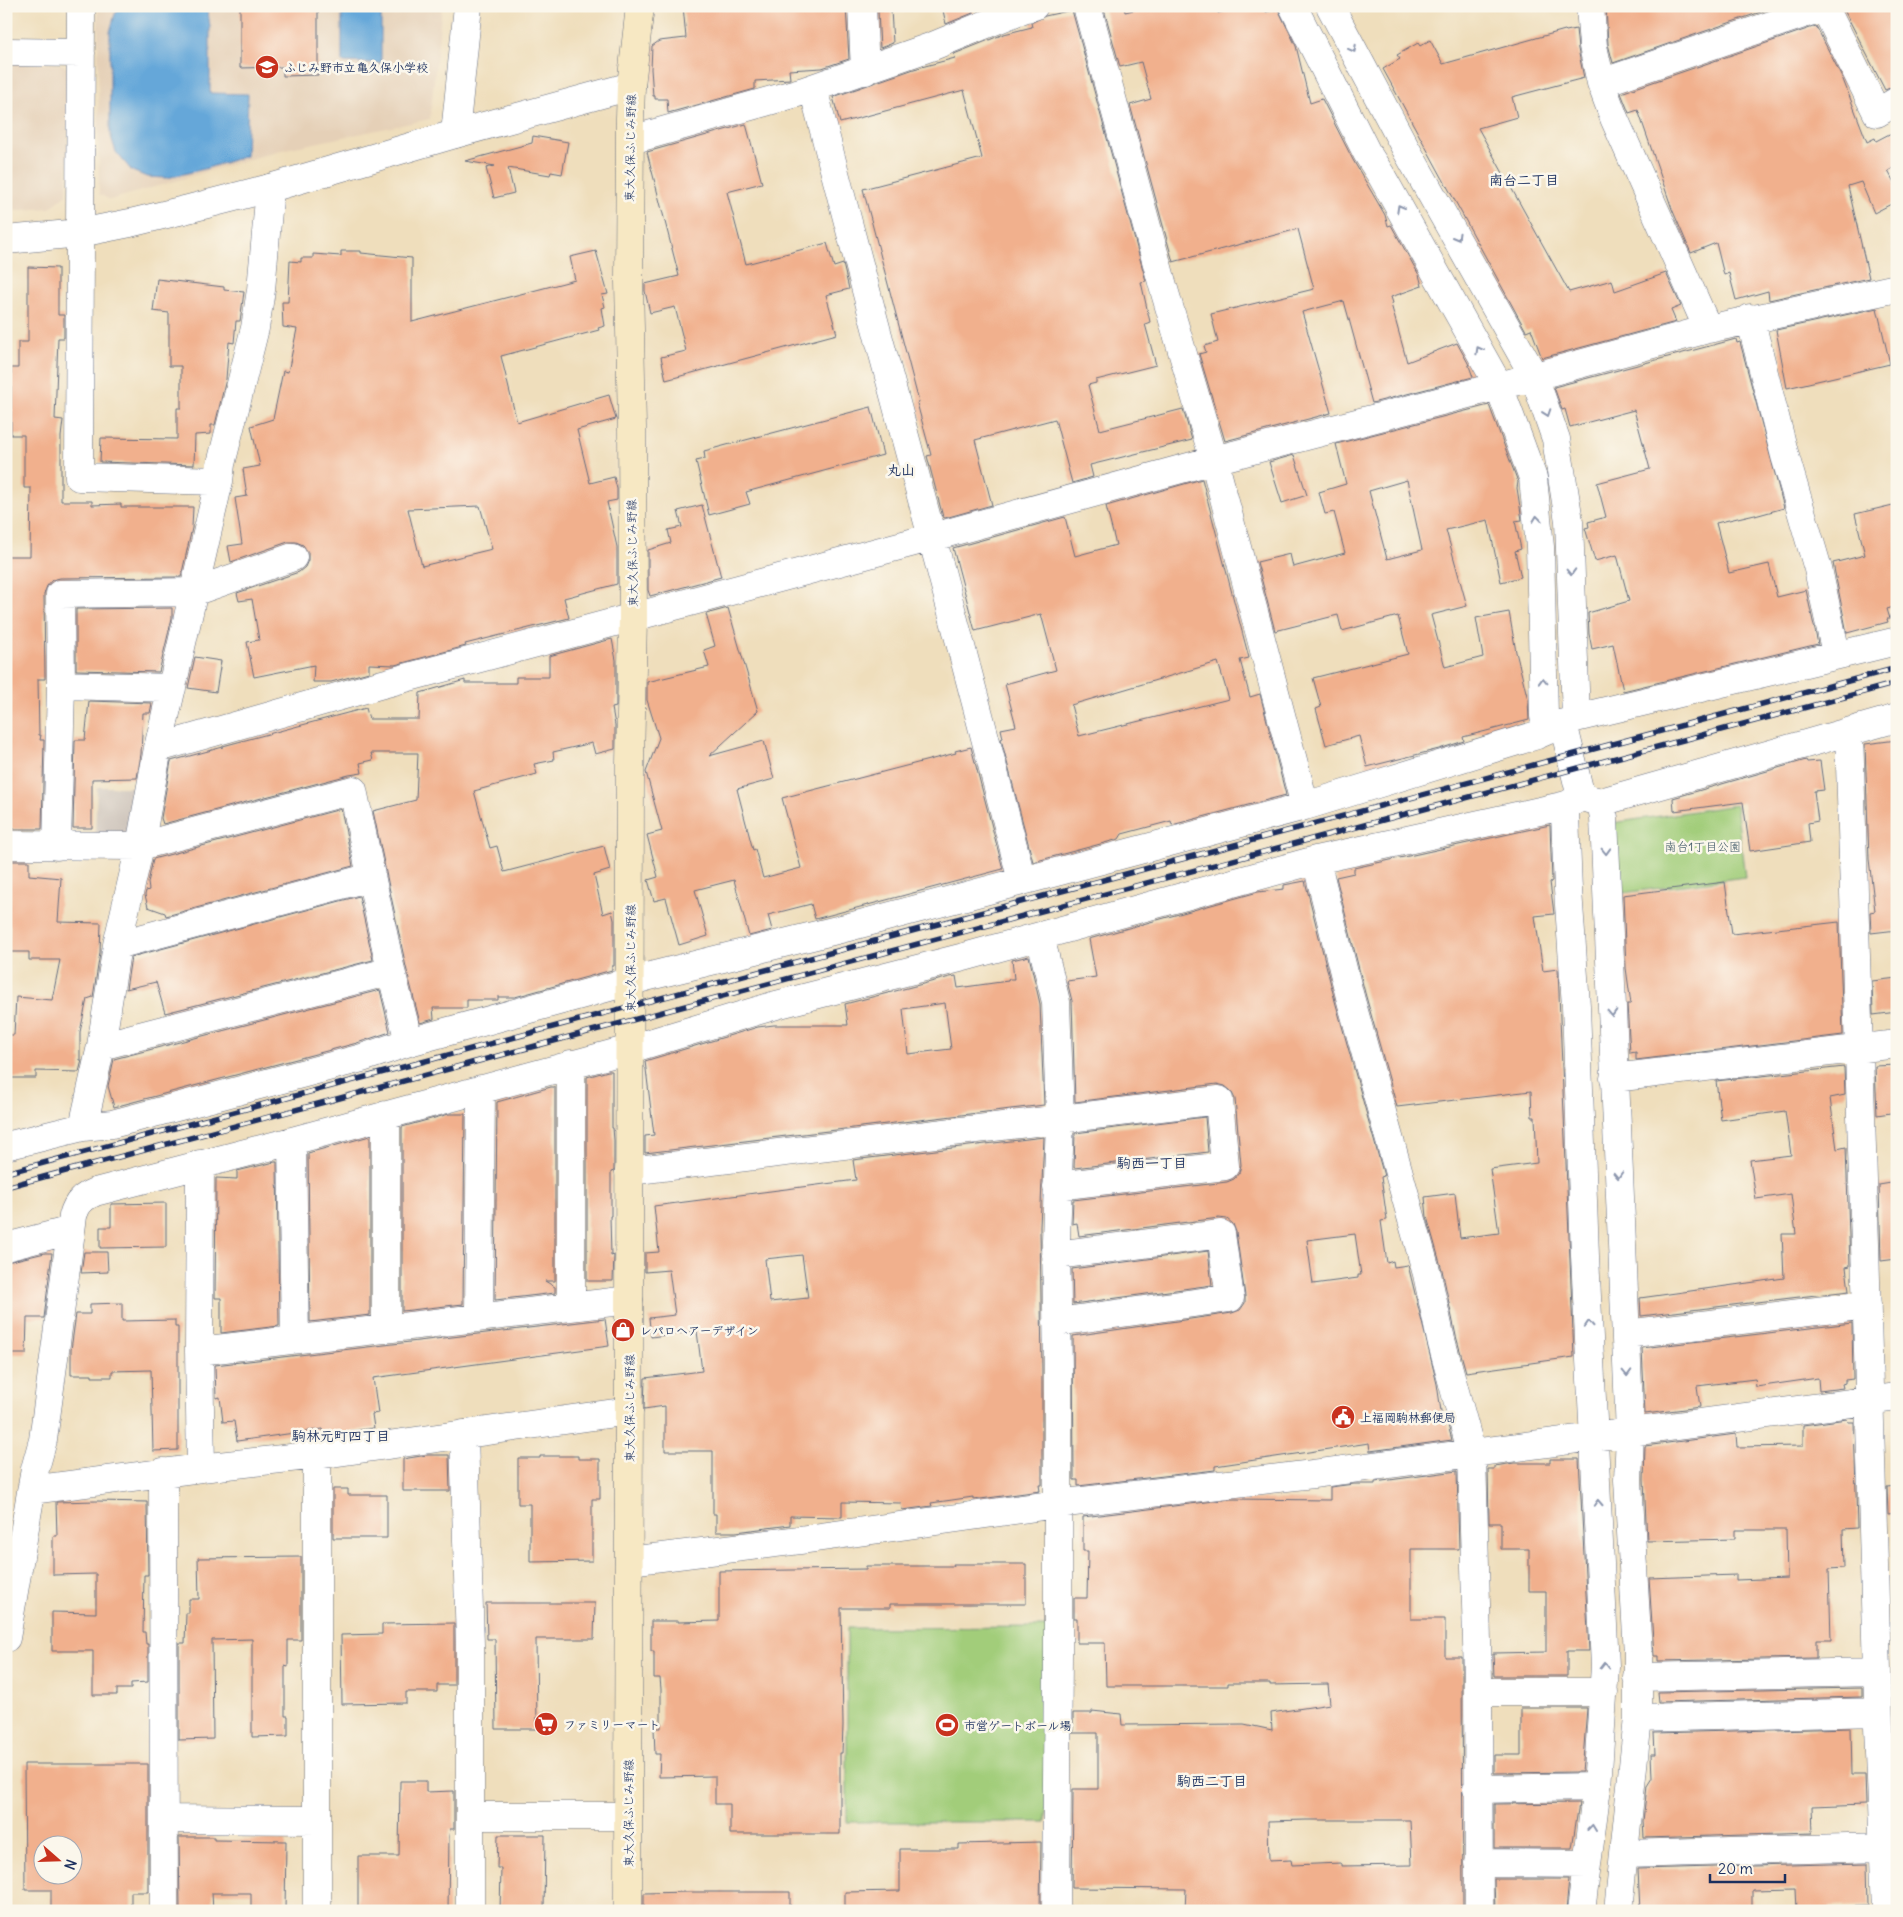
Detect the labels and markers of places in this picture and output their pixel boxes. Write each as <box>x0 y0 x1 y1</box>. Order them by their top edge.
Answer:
school or university icon: ふじみ野市立亀久保小学校 <box>254 54 280 80</box>
place label: ふじみ野市立亀久保小学校 <box>284 60 428 75</box>
shop icon: レパロヘアーデザイン <box>610 1317 636 1343</box>
place label: レパロヘアーデザイン <box>640 1323 759 1338</box>
public building icon: 上福岡駒林郵便局 <box>1330 1404 1356 1430</box>
place label: 上福岡駒林郵便局 <box>1360 1410 1456 1425</box>
supermarket icon: ファミリーマート <box>533 1711 559 1737</box>
sports icon: 市営ゲートボール場 <box>934 1712 960 1738</box>
place label: ファミリーマート <box>564 1717 660 1732</box>
place label: 市営ゲートボール場 <box>964 1718 1072 1733</box>

